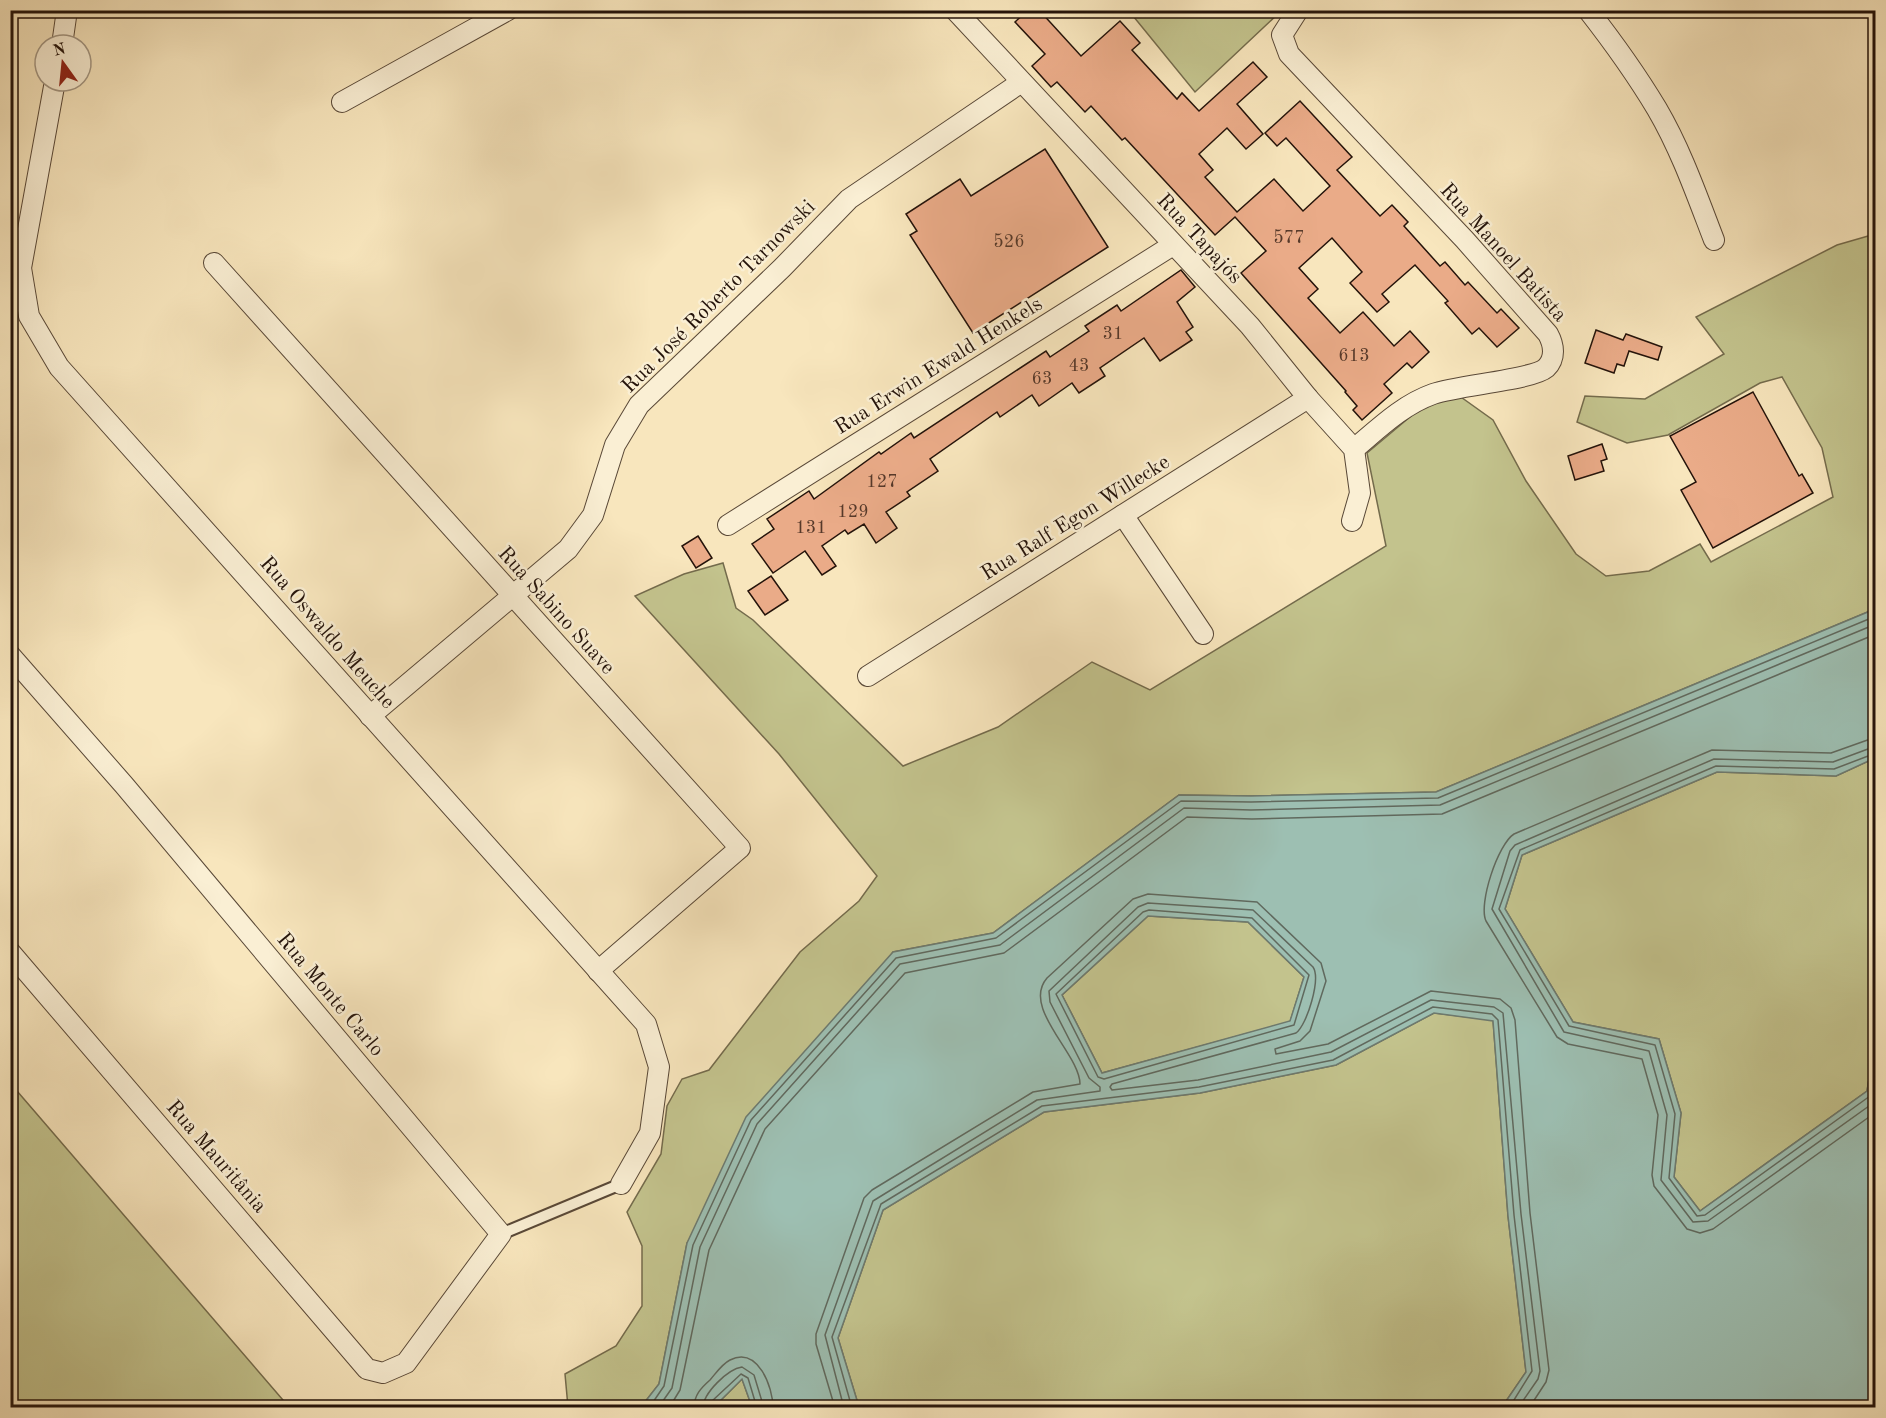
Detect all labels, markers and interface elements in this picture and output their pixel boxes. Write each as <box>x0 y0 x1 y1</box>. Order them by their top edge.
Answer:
north arrow <box>33 33 93 93</box>
text: N <box>52 41 68 60</box>
street label: Rua Manoel Batista <box>1435 180 1570 326</box>
street label: Rua Tapajós <box>1152 190 1246 288</box>
street label: Rua José Roberto Tarnowski <box>619 197 820 398</box>
house number: 577 <box>1273 229 1305 247</box>
house number: 526 <box>993 233 1025 251</box>
street label: Rua Erwin Ewald Henkels <box>831 294 1046 439</box>
house number: 31 <box>1103 325 1123 343</box>
house number: 613 <box>1338 347 1370 365</box>
house number: 43 <box>1069 357 1089 375</box>
house number: 63 <box>1032 370 1052 388</box>
street label: Rua Ralf Egon Willecke <box>978 452 1174 585</box>
house number: 127 <box>866 473 898 491</box>
house number: 129 <box>837 503 869 521</box>
house number: 131 <box>795 519 827 537</box>
street label: Rua Sabino Suave <box>493 543 618 679</box>
street label: Rua Oswaldo Meuche <box>255 553 398 713</box>
street label: Rua Monte Carlo <box>272 929 387 1061</box>
street label: Rua Mauritânia <box>162 1097 270 1217</box>

